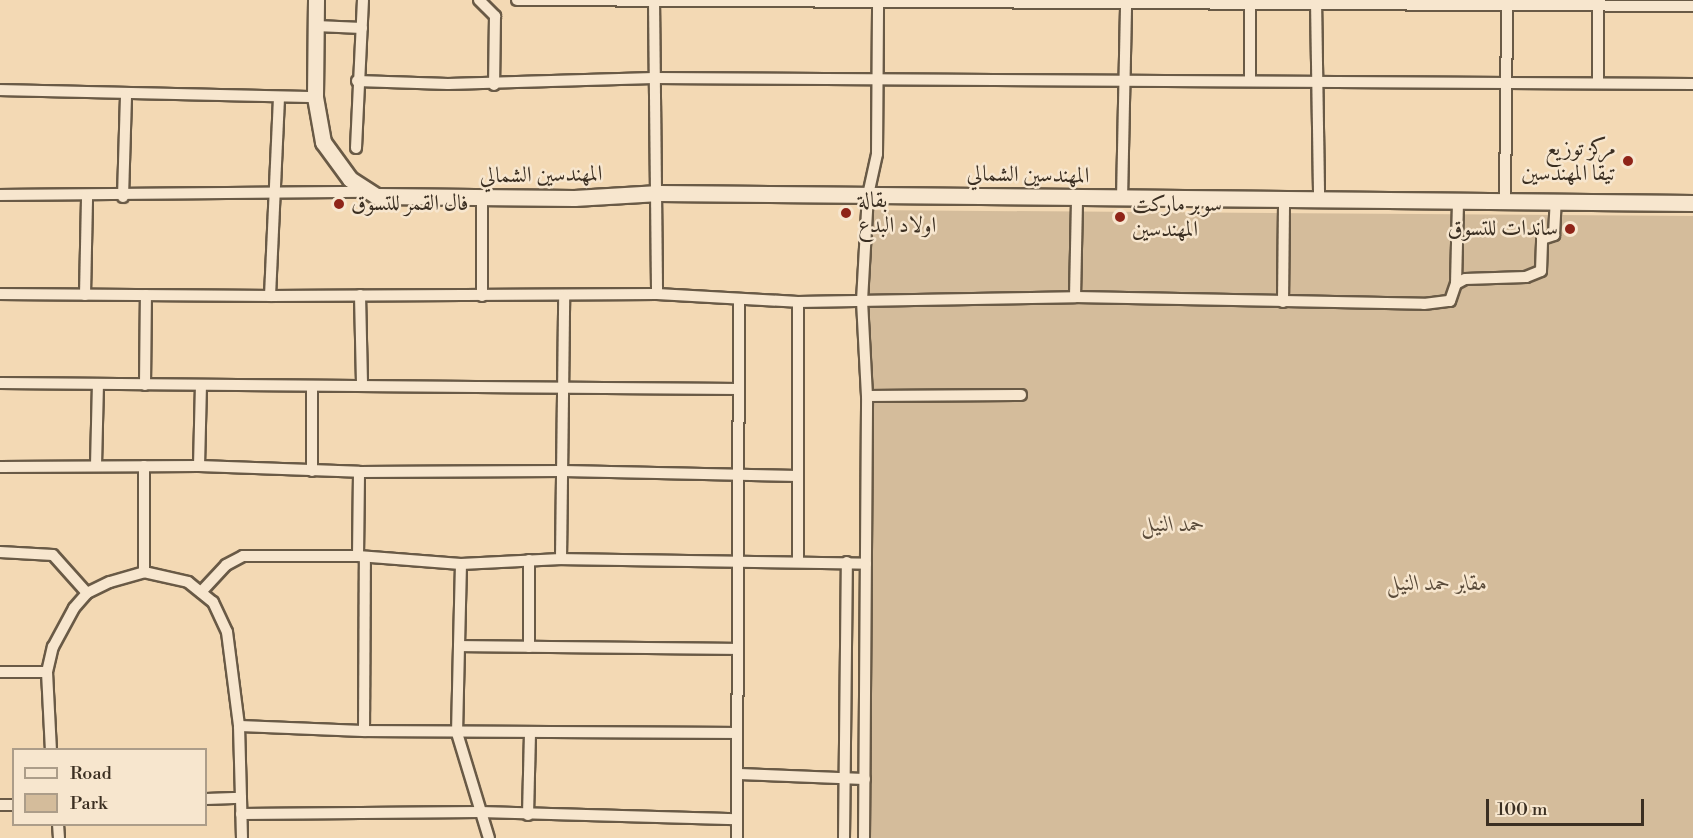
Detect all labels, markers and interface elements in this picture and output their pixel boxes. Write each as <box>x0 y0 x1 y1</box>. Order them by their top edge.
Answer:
place label: مركز توزيع تيقا المهندسين <box>1521 135 1616 186</box>
marker: مركز توزيع تيقا المهندسين <box>1621 154 1635 168</box>
street label: المهندسين الشمالي <box>479 161 603 189</box>
street label: المهندسين الشمالي <box>966 161 1090 189</box>
place label: بقالة اولاد البدع <box>858 187 936 238</box>
place label: فال القمر للتسوق <box>351 191 468 217</box>
place label: سوبر ماركت المهندسين <box>1132 191 1222 242</box>
marker: فال القمر للتسوق <box>332 197 346 211</box>
marker: بقالة اولاد البدع <box>839 206 853 220</box>
marker: سوبر ماركت المهندسين <box>1113 210 1127 224</box>
place label: ساندات للتسوق <box>1448 216 1558 242</box>
marker: ساندات للتسوق <box>1563 222 1577 236</box>
park label: حمد النيل <box>1141 512 1205 538</box>
park label: مقابر حمد النيل <box>1386 571 1488 597</box>
legend <box>12 748 207 826</box>
text: Road <box>70 762 112 785</box>
scale bar <box>1489 787 1646 825</box>
text: Park <box>70 792 107 815</box>
text: 100 m <box>1497 798 1548 821</box>

